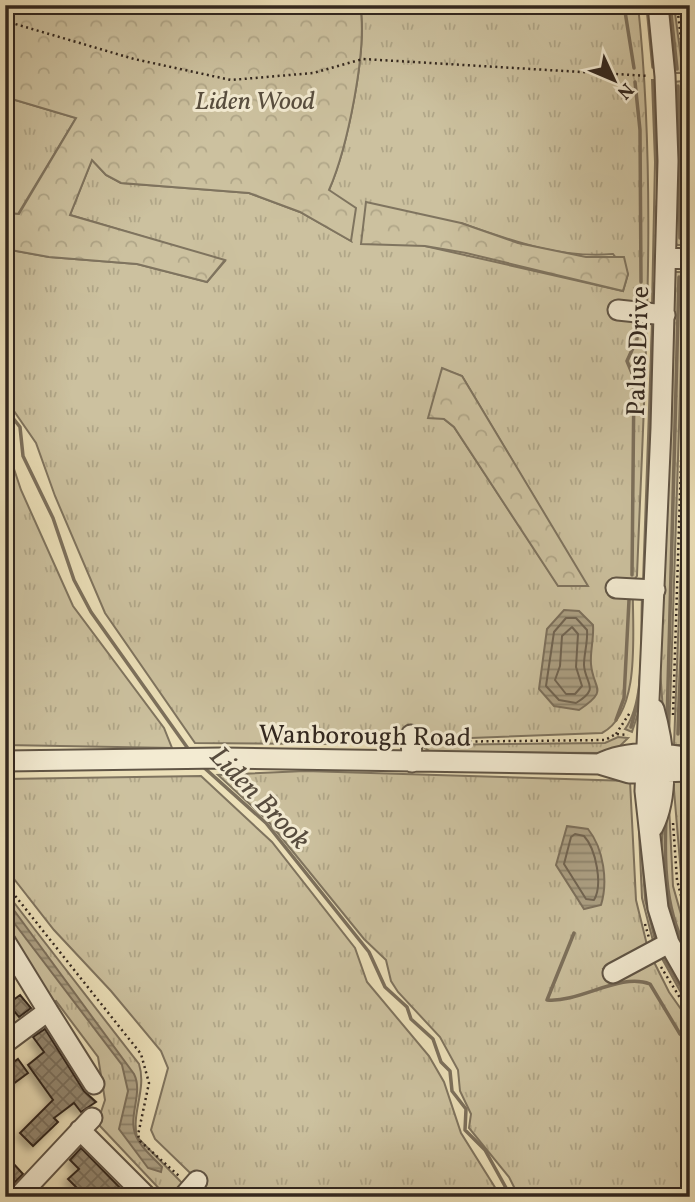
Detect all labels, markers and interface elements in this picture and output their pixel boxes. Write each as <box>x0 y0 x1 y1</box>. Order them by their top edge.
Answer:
north arrow <box>580 46 650 116</box>
text: N <box>611 76 639 105</box>
park label: Liden Wood <box>195 84 316 120</box>
street label: Palus Drive <box>619 285 659 417</box>
street label: Wanborough Road <box>258 717 472 757</box>
water label: Liden Brook <box>200 738 319 859</box>

